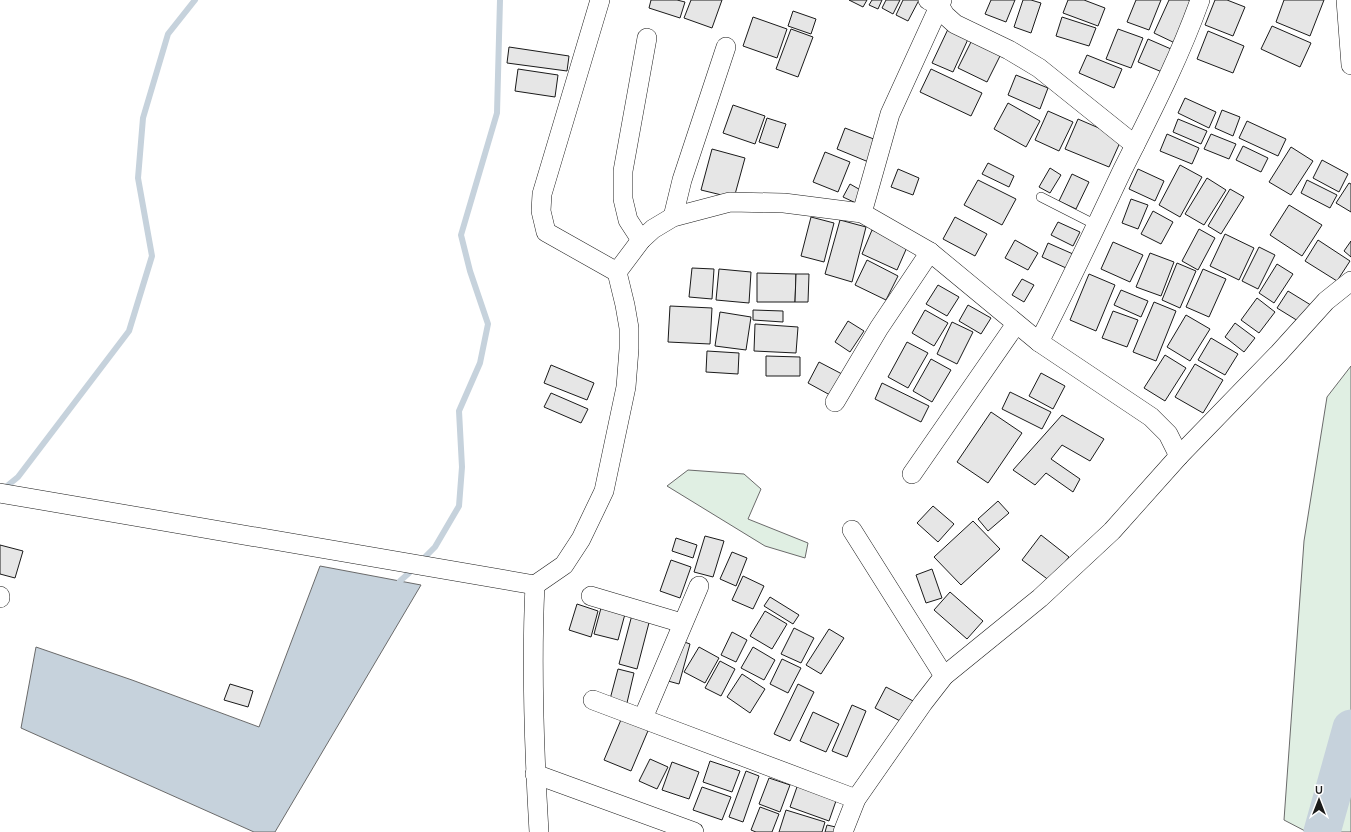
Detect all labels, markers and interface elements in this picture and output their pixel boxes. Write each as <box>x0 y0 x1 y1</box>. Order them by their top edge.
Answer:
north arrow <box>1299 780 1339 820</box>
text: U <box>1315 783 1323 797</box>

